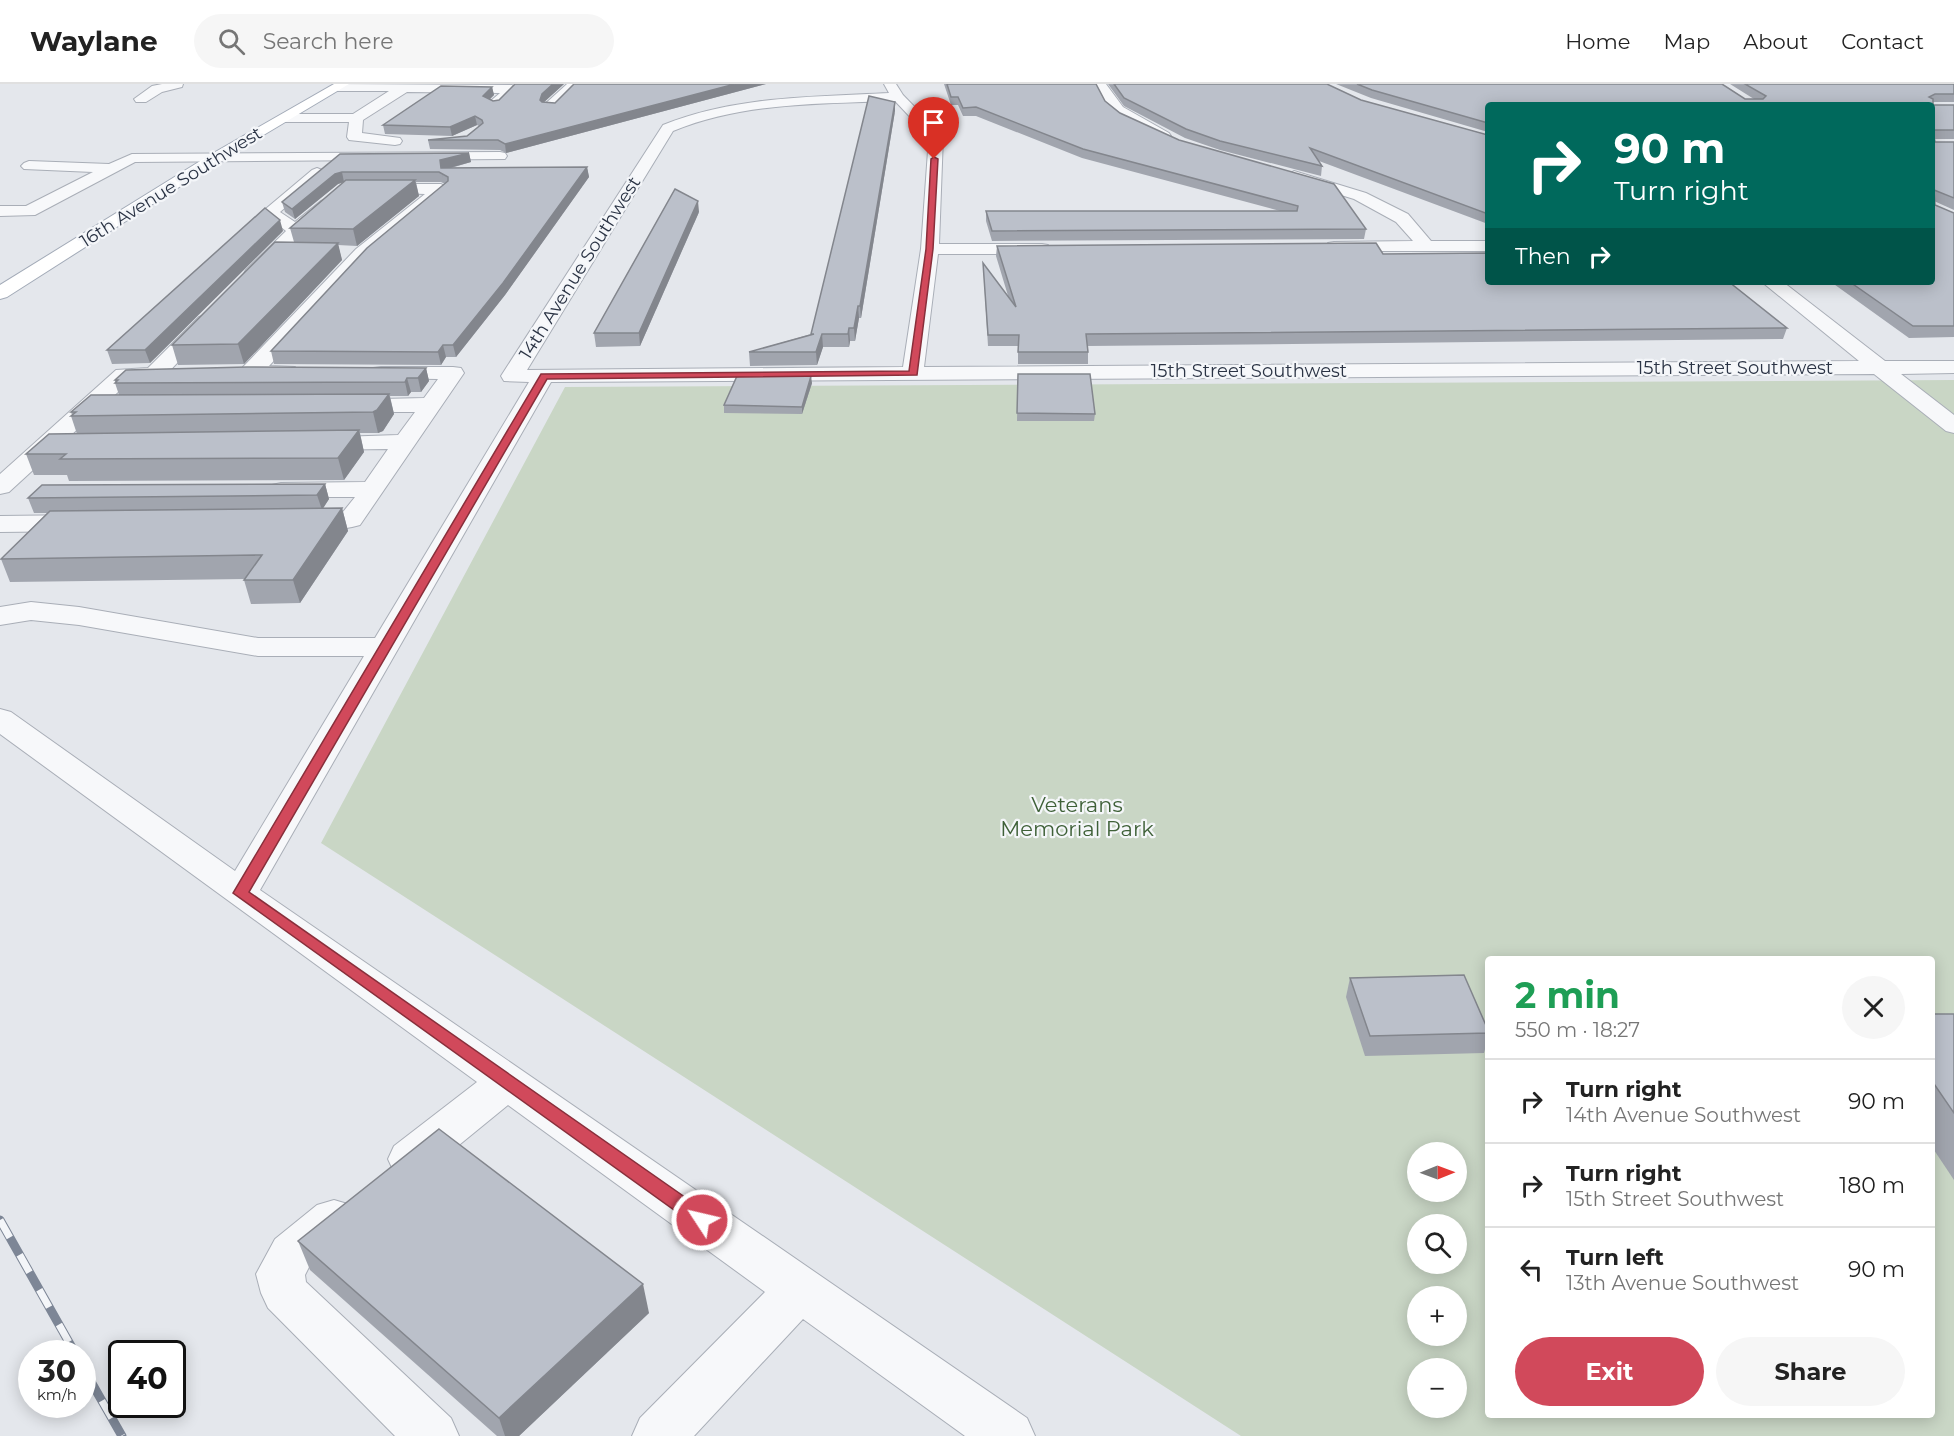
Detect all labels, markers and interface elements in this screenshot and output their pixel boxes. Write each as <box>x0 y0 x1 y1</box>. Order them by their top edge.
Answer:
search box <box>194 14 614 68</box>
text: Waylane <box>30 24 158 58</box>
icon: search <box>215 25 248 58</box>
text: Search here <box>263 28 393 55</box>
text: Home <box>1565 29 1630 54</box>
text: Map <box>1663 29 1710 54</box>
text: About <box>1743 29 1808 54</box>
text: Contact <box>1841 29 1924 54</box>
pin <box>908 97 959 159</box>
icon: arrive <box>917 106 950 139</box>
street label: 16th Avenue Southwest <box>76 122 266 252</box>
text: 90 m <box>1614 122 1725 174</box>
icon: right <box>1515 126 1593 204</box>
street label: 14th Avenue Southwest <box>515 172 645 364</box>
text: Turn right <box>1614 174 1749 207</box>
icon: right <box>1583 240 1616 273</box>
text: Then <box>1515 243 1571 270</box>
street label: 15th Street Southwest <box>1637 357 1833 379</box>
street label: 15th Street Southwest <box>1151 360 1347 382</box>
park label: Veterans Memorial Park <box>1000 792 1154 841</box>
text: 2 min <box>1515 973 1620 1017</box>
button: close <box>1842 976 1905 1039</box>
text: 550 m · 18:27 <box>1515 1018 1640 1042</box>
text: Turn right <box>1566 1076 1681 1103</box>
icon: right <box>1515 1085 1548 1118</box>
text: 90 m <box>1848 1088 1905 1115</box>
text: 14th Avenue Southwest <box>1566 1103 1801 1127</box>
north arrow <box>1407 1142 1467 1202</box>
map controls <box>1407 1142 1467 1418</box>
text: Turn right <box>1566 1160 1681 1187</box>
icon: right <box>1515 1169 1548 1202</box>
text: 180 m <box>1839 1172 1905 1199</box>
text: 15th Street Southwest <box>1566 1187 1784 1211</box>
position arrow <box>670 1188 734 1252</box>
button: search <box>1407 1214 1467 1274</box>
text: Turn left <box>1566 1244 1664 1271</box>
icon: left <box>1515 1253 1548 1286</box>
text: 90 m <box>1848 1256 1905 1283</box>
text: 13th Avenue Southwest <box>1566 1271 1799 1295</box>
button: + <box>1407 1286 1467 1346</box>
button: Exit <box>1515 1337 1704 1406</box>
button: Share <box>1716 1337 1905 1406</box>
speed limit sign: 40 <box>108 1340 186 1418</box>
text: 30 <box>38 1353 76 1390</box>
button: − <box>1407 1358 1467 1418</box>
text: km/h <box>37 1385 77 1404</box>

